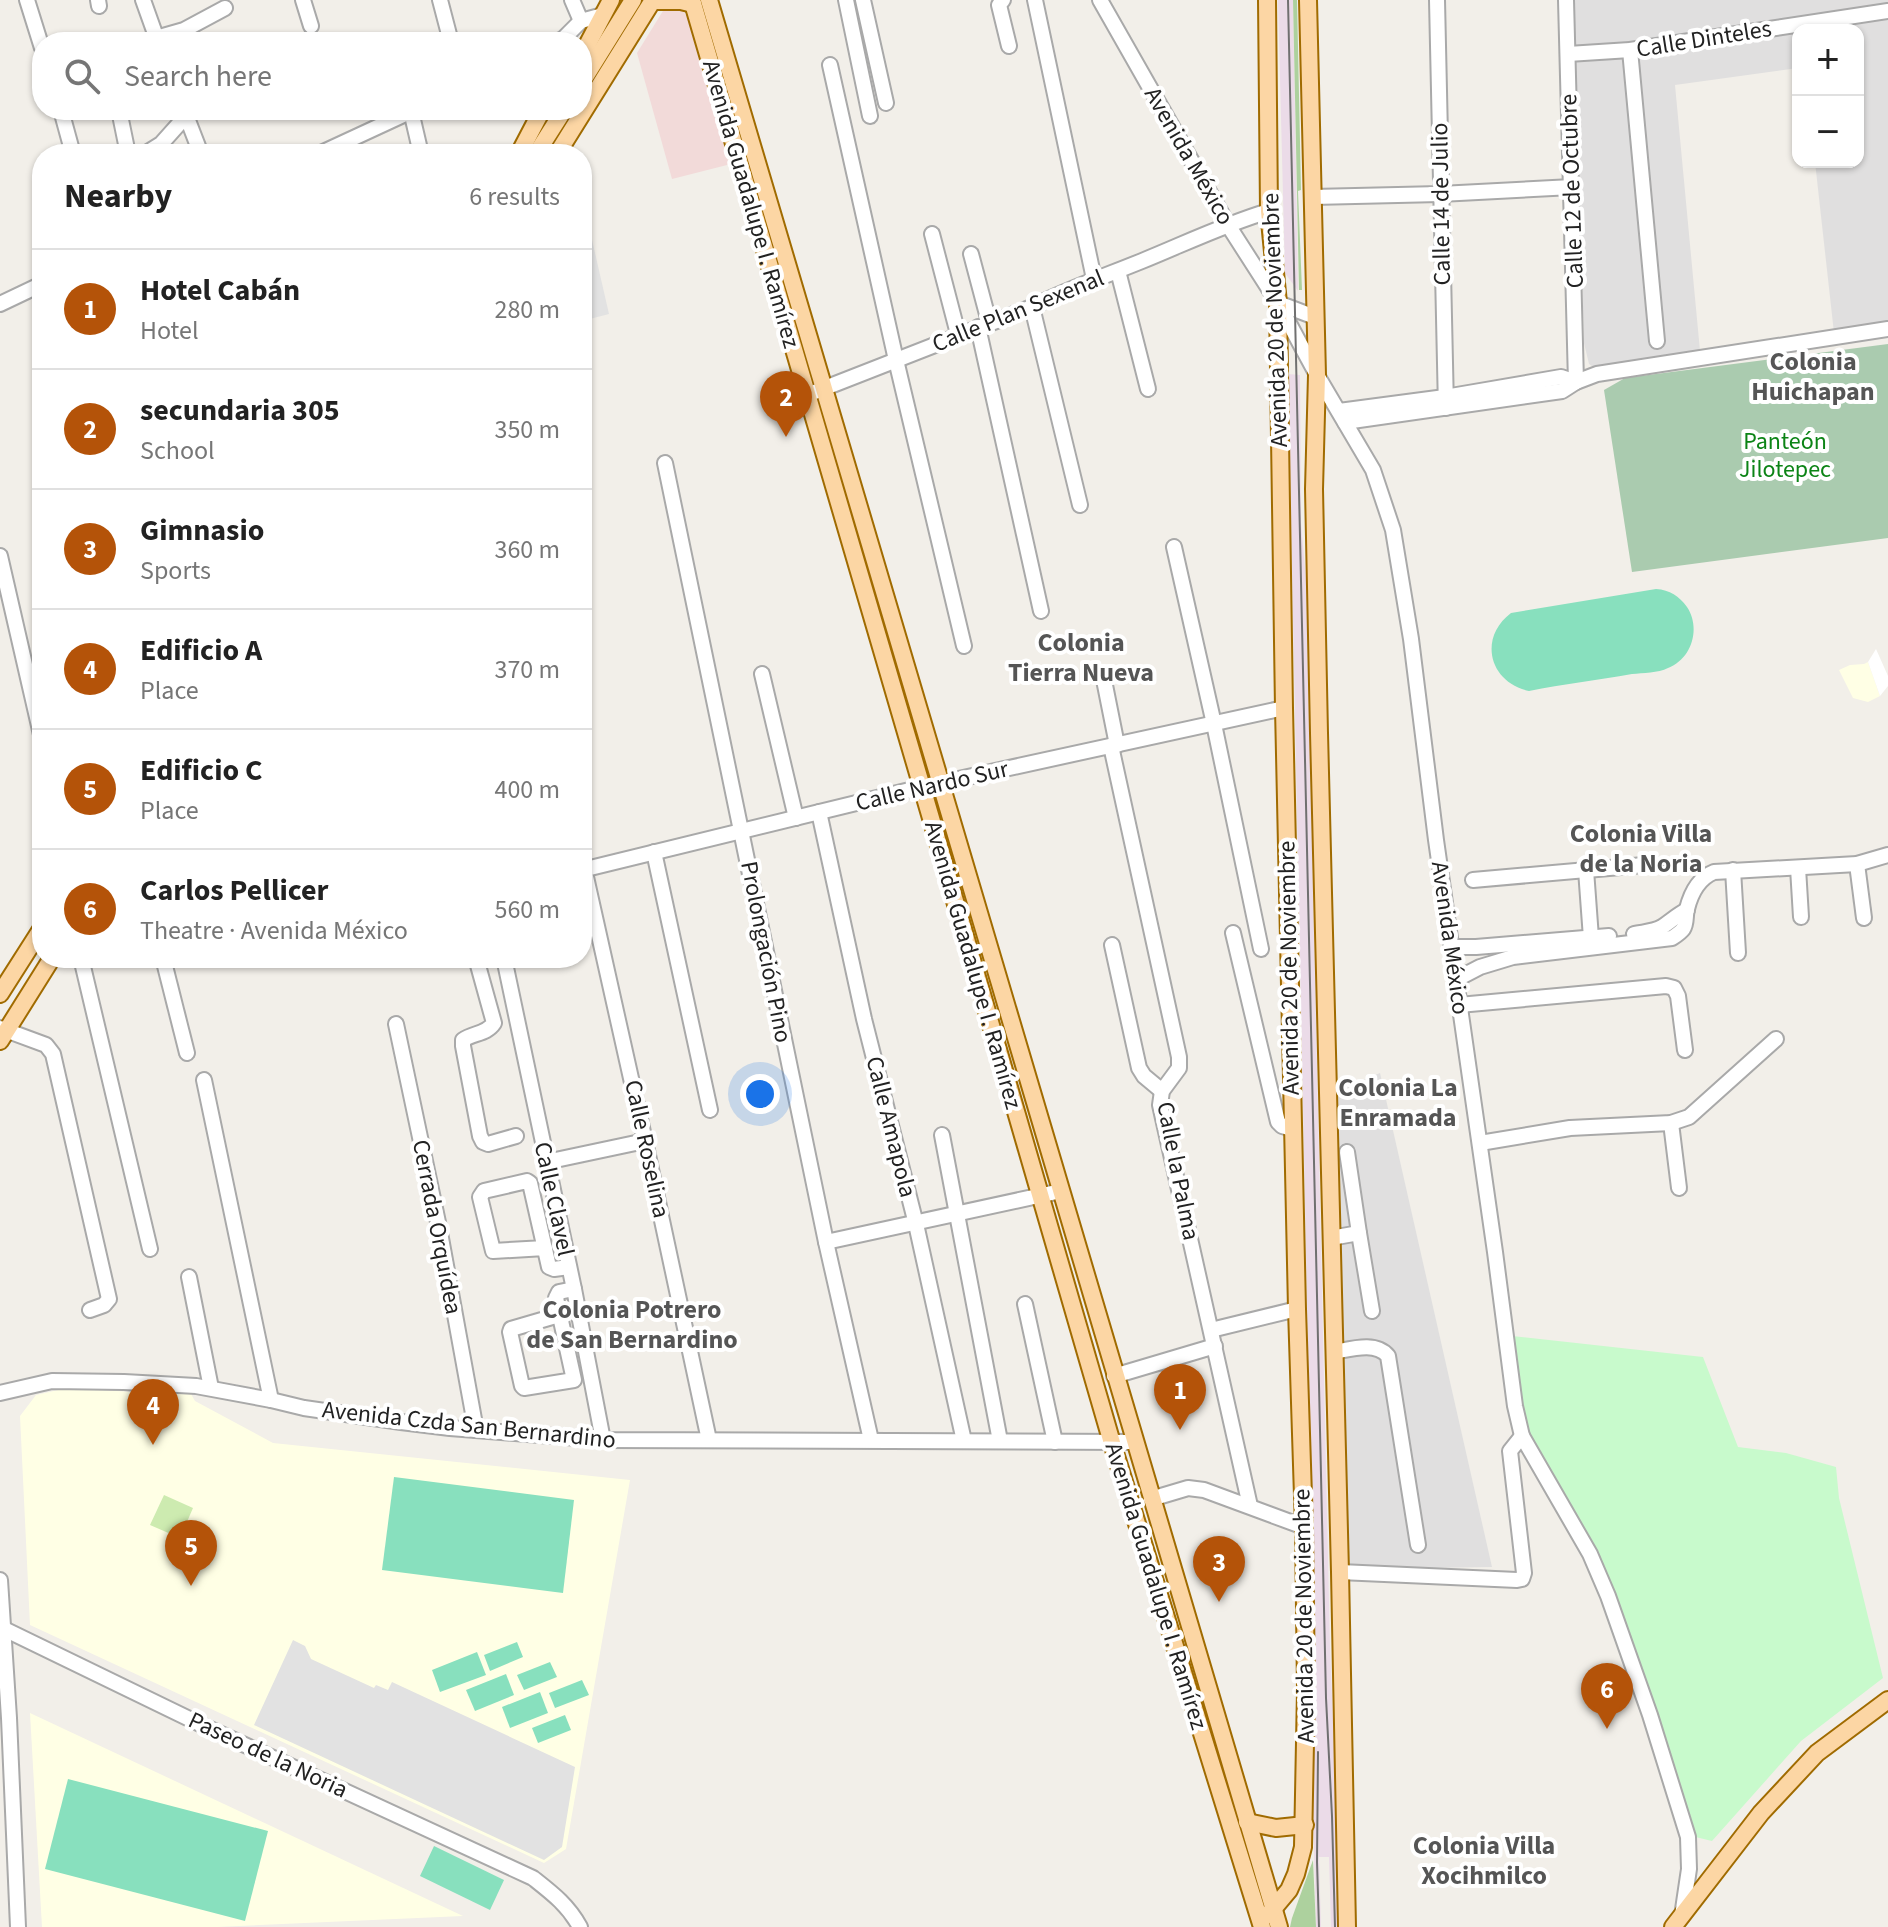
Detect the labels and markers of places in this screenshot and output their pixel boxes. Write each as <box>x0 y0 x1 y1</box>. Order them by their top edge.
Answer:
pin: 2 <box>760 371 812 437</box>
pin: 1 <box>1154 1364 1206 1430</box>
pin: 4 <box>127 1379 179 1445</box>
pin: 5 <box>165 1520 217 1586</box>
pin: 3 <box>1193 1536 1245 1602</box>
pin: 6 <box>1581 1663 1633 1729</box>

